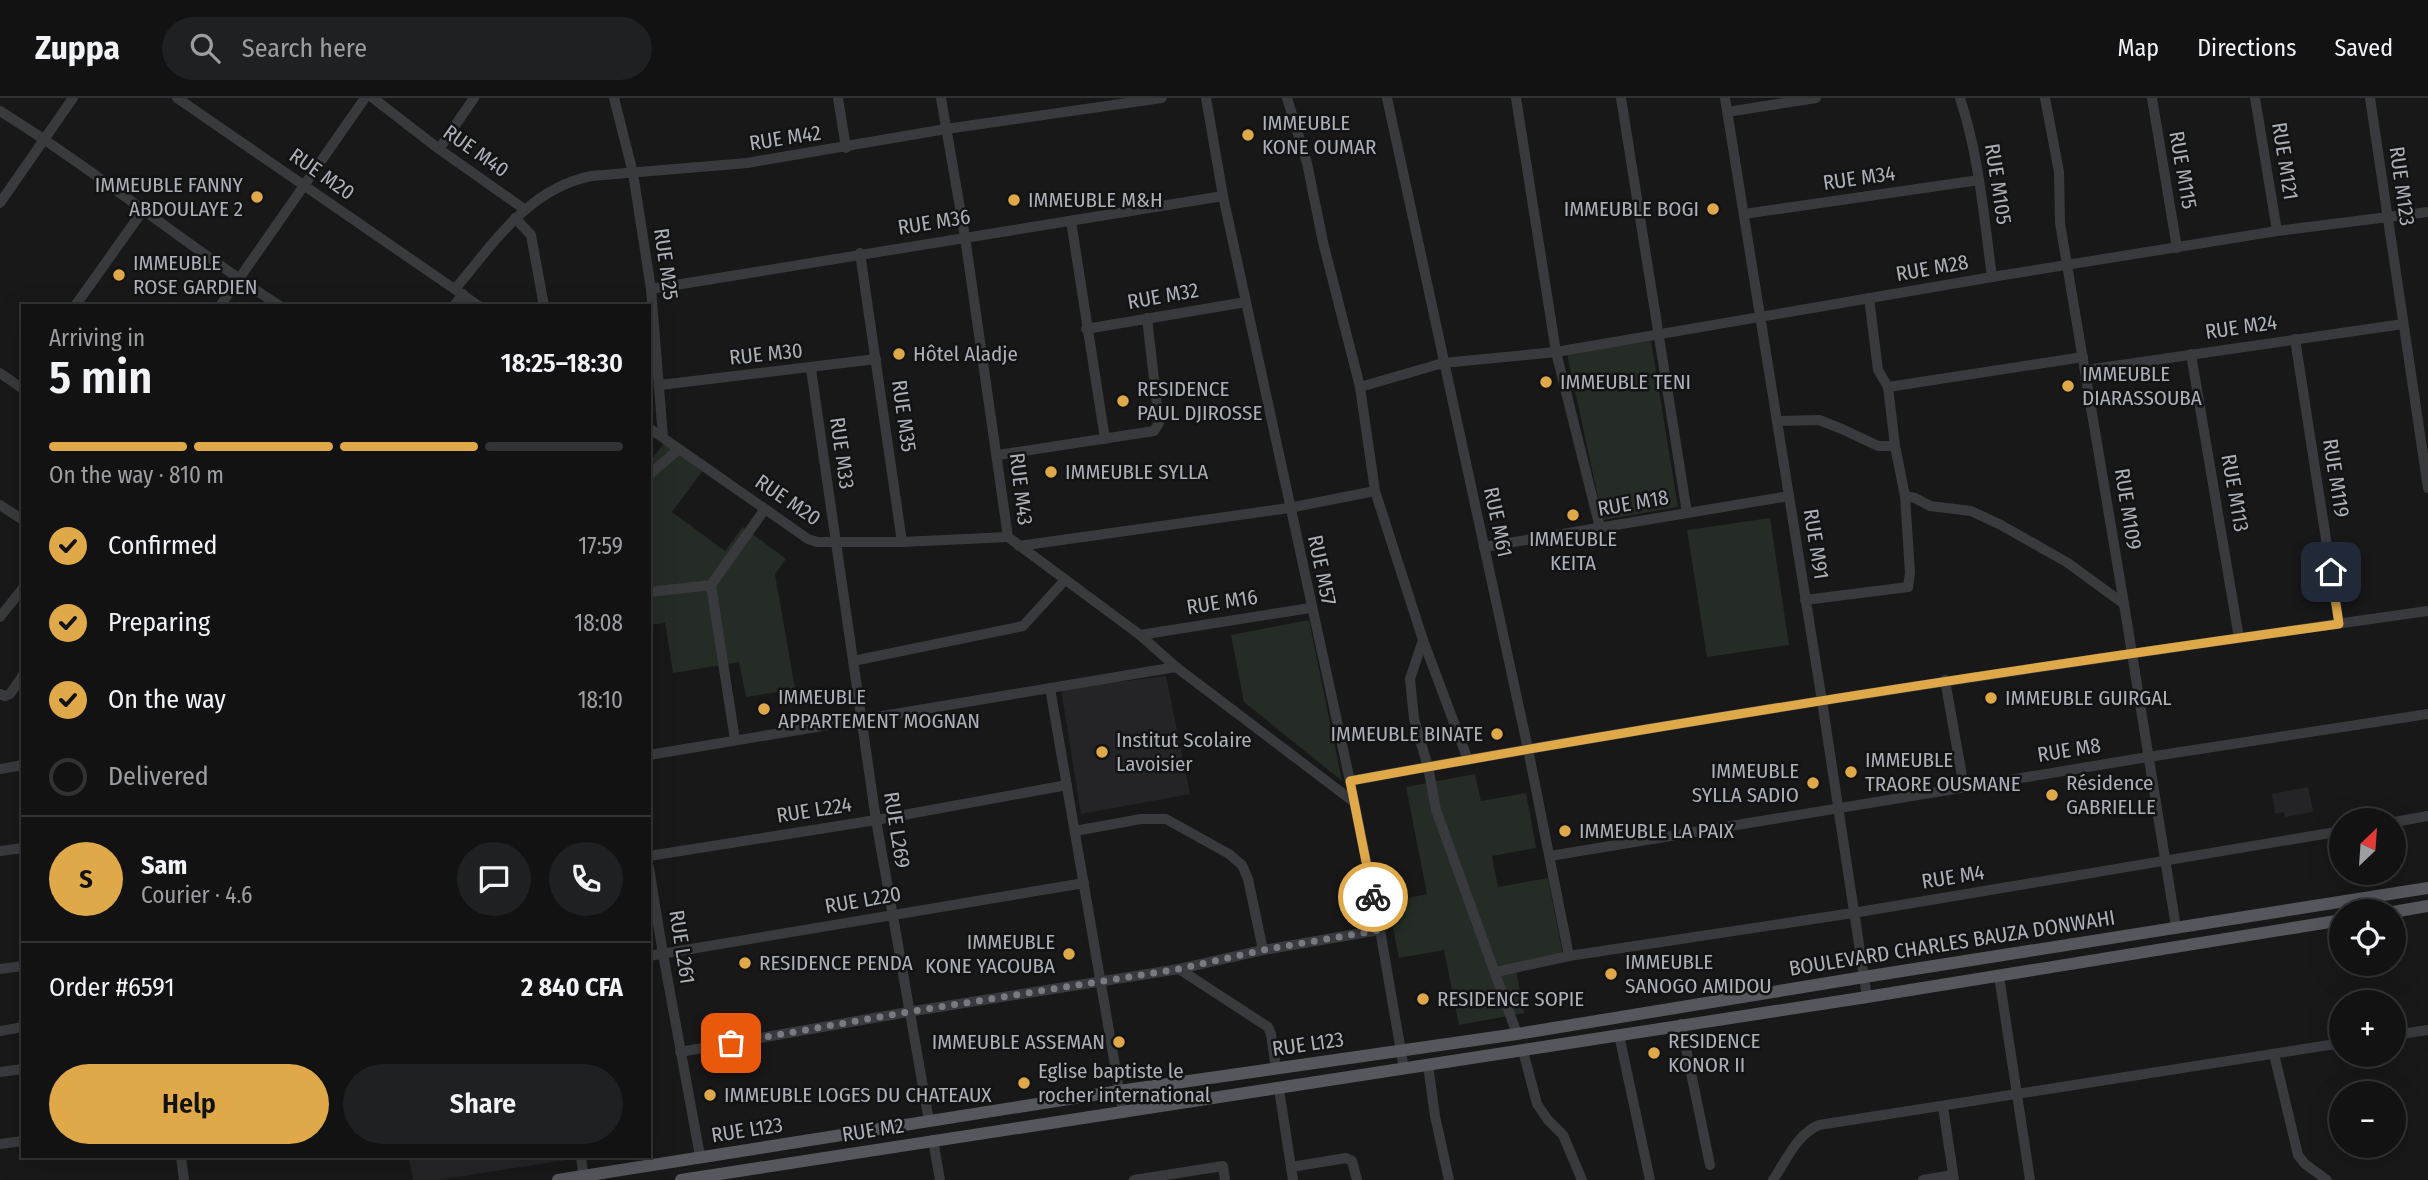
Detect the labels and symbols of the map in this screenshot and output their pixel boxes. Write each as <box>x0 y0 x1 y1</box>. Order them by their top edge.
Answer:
place label: IMMEUBLE KONE OUMAR <box>1262 110 1377 160</box>
street label: RUE M40 <box>438 119 514 183</box>
street label: RUE M42 <box>747 120 823 156</box>
street label: RUE M121 <box>2266 120 2304 202</box>
marker: IMMEUBLE KONE OUMAR <box>1240 127 1256 143</box>
street label: RUE M115 <box>2163 129 2203 211</box>
street label: RUE M20 <box>284 142 360 206</box>
street label: RUE M105 <box>1979 142 2017 226</box>
street label: RUE M123 <box>2384 145 2420 227</box>
street label: RUE M34 <box>1821 160 1897 196</box>
place label: IMMEUBLE FANNY ABDOULAYE 2 <box>95 172 244 222</box>
place label: IMMEUBLE M&H <box>1028 187 1163 213</box>
marker: IMMEUBLE FANNY ABDOULAYE 2 <box>249 189 265 205</box>
marker: IMMEUBLE M&H <box>1006 192 1022 208</box>
place label: IMMEUBLE BOGI <box>1564 196 1699 222</box>
marker: IMMEUBLE BOGI <box>1705 201 1721 217</box>
street label: RUE M36 <box>896 203 972 241</box>
street label: RUE M25 <box>648 226 684 302</box>
street label: RUE M28 <box>1894 249 1970 287</box>
place label: IMMEUBLE ROSE GARDIEN <box>133 250 257 300</box>
marker: IMMEUBLE ROSE GARDIEN <box>111 267 127 283</box>
street label: RUE M32 <box>1125 277 1201 315</box>
street label: RUE M24 <box>2203 309 2279 345</box>
street label: RUE M30 <box>728 337 804 371</box>
place label: Hôtel Aladje <box>913 341 1018 367</box>
marker: Hôtel Aladje <box>891 346 907 362</box>
place label: IMMEUBLE DIARASSOUBA <box>2082 361 2202 411</box>
place label: IMMEUBLE TENI <box>1560 369 1691 395</box>
marker: IMMEUBLE TENI <box>1538 374 1554 390</box>
place label: RESIDENCE PAUL DJIROSSE <box>1137 376 1262 426</box>
street label: RUE M35 <box>886 378 922 454</box>
marker: IMMEUBLE DIARASSOUBA <box>2060 378 2076 394</box>
marker: RESIDENCE PAUL DJIROSSE <box>1115 393 1131 409</box>
street label: RUE M33 <box>824 415 860 491</box>
street label: RUE M119 <box>2317 437 2355 519</box>
street label: RUE M43 <box>1004 451 1038 527</box>
street label: RUE M113 <box>2215 452 2255 534</box>
place label: IMMEUBLE SYLLA <box>1065 459 1208 485</box>
marker: IMMEUBLE SYLLA <box>1043 464 1059 480</box>
street label: RUE M109 <box>2109 466 2147 552</box>
street label: RUE M20 <box>750 469 826 531</box>
street label: RUE M18 <box>1595 484 1671 522</box>
street label: RUE M61 <box>1478 485 1518 559</box>
marker: IMMEUBLE KEITA <box>1565 507 1581 523</box>
street label: RUE M91 <box>1798 507 1834 581</box>
place label: IMMEUBLE KEITA <box>1529 526 1617 576</box>
street label: RUE M57 <box>1302 533 1342 607</box>
pin <box>2301 542 2361 602</box>
street label: RUE M16 <box>1185 584 1259 620</box>
place label: IMMEUBLE APPARTEMENT MOGNAN <box>778 684 980 734</box>
place label: IMMEUBLE GUIRGAL <box>2005 685 2172 711</box>
marker: IMMEUBLE GUIRGAL <box>1983 690 1999 706</box>
marker: IMMEUBLE APPARTEMENT MOGNAN <box>756 701 772 717</box>
place label: IMMEUBLE BINATE <box>1331 721 1483 747</box>
marker: IMMEUBLE BINATE <box>1489 726 1505 742</box>
place label: Institut Scolaire Lavoisier <box>1116 727 1252 777</box>
street label: RUE M8 <box>2035 732 2103 768</box>
marker: Institut Scolaire Lavoisier <box>1094 744 1110 760</box>
place label: IMMEUBLE TRAORE OUSMANE <box>1865 747 2021 797</box>
place label: IMMEUBLE SYLLA SADIO <box>1692 758 1799 808</box>
marker: IMMEUBLE TRAORE OUSMANE <box>1843 764 1859 780</box>
place label: Résidence GABRIELLE <box>2066 770 2156 820</box>
marker: IMMEUBLE SYLLA SADIO <box>1805 775 1821 791</box>
marker: Résidence GABRIELLE <box>2044 787 2060 803</box>
street label: RUE L269 <box>878 790 916 870</box>
street label: RUE L224 <box>775 791 853 829</box>
north arrow <box>2329 808 2406 886</box>
place label: IMMEUBLE LA PAIX <box>1579 818 1735 844</box>
marker: IMMEUBLE LA PAIX <box>1557 823 1573 839</box>
street label: RUE M4 <box>1920 859 1986 895</box>
courier <box>1338 862 1408 932</box>
street label: RUE L220 <box>823 881 903 919</box>
street label: BOULEVARD CHARLES BAUZA DONWAHI <box>1787 904 2117 982</box>
street label: RUE L261 <box>663 908 701 986</box>
place label: IMMEUBLE KONE YACOUBA <box>925 929 1055 979</box>
marker: IMMEUBLE KONE YACOUBA <box>1061 946 1077 962</box>
place label: IMMEUBLE SANOGO AMIDOU <box>1625 949 1772 999</box>
place label: RESIDENCE PENDA <box>759 950 913 976</box>
marker: RESIDENCE PENDA <box>737 955 753 971</box>
marker: IMMEUBLE SANOGO AMIDOU <box>1603 966 1619 982</box>
place label: RESIDENCE SOPIE <box>1437 986 1584 1012</box>
marker: RESIDENCE SOPIE <box>1415 991 1431 1007</box>
pin <box>701 1013 761 1073</box>
street label: RUE L123 <box>1270 1026 1346 1062</box>
place label: RESIDENCE KONOR II <box>1668 1028 1760 1078</box>
place label: IMMEUBLE ASSEMAN <box>932 1029 1105 1055</box>
marker: IMMEUBLE ASSEMAN <box>1111 1034 1127 1050</box>
marker: RESIDENCE KONOR II <box>1646 1045 1662 1061</box>
place label: Eglise baptiste le rocher international <box>1038 1058 1211 1108</box>
marker: Eglise baptiste le rocher international <box>1016 1075 1032 1091</box>
place label: IMMEUBLE LOGES DU CHATEAUX <box>724 1082 992 1108</box>
marker: IMMEUBLE LOGES DU CHATEAUX <box>702 1087 718 1103</box>
street label: RUE L123 <box>709 1112 785 1148</box>
street label: RUE M2 <box>840 1112 906 1148</box>

